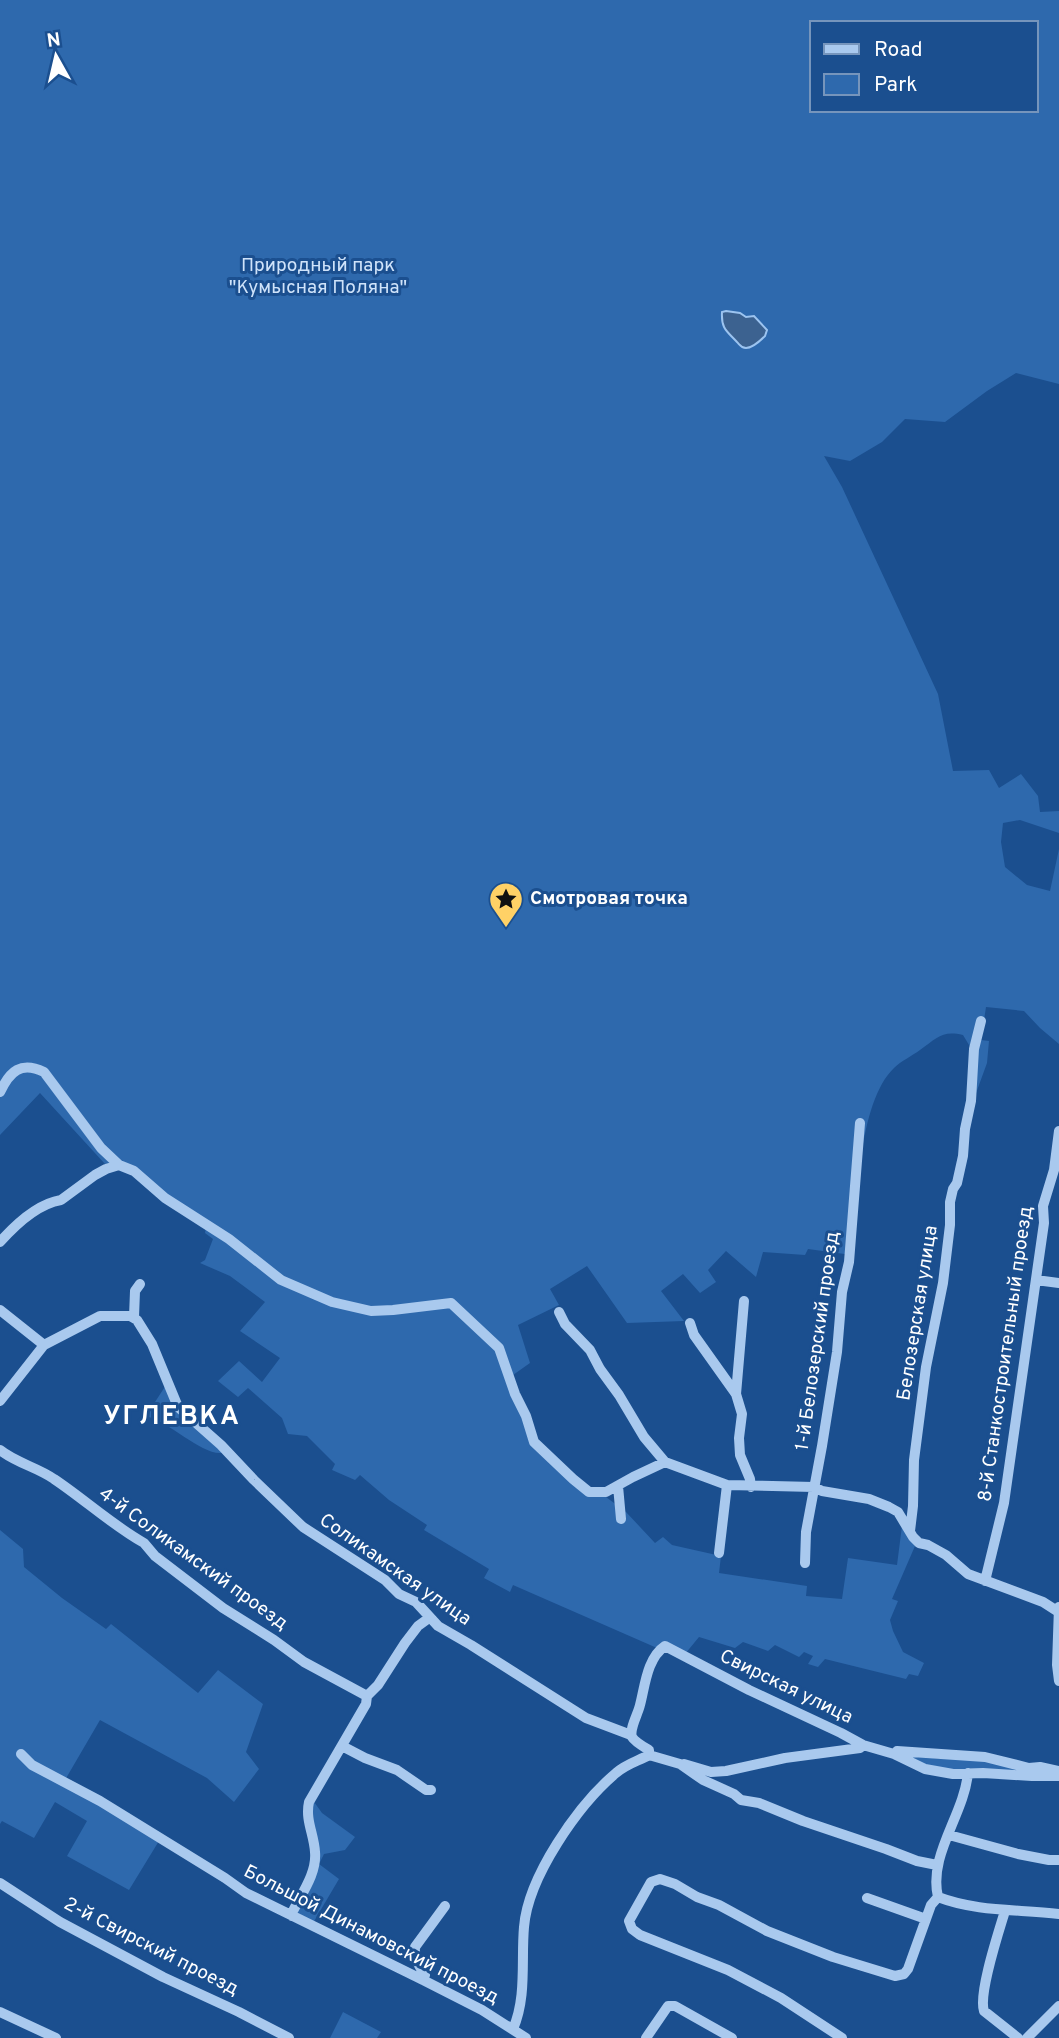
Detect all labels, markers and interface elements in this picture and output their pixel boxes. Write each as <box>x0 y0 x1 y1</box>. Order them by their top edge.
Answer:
north arrow <box>21 21 91 91</box>
legend <box>810 21 1038 112</box>
text: N <box>45 28 62 54</box>
text: Road <box>874 37 923 64</box>
text: Park <box>874 72 917 99</box>
park label: Природный парк "Кумысная Поляна" <box>229 254 407 300</box>
place icon: Смотровая точка <box>487 880 525 929</box>
place label: Смотровая точка <box>530 887 688 911</box>
street label: 8-й Станкостроительный проезд <box>973 1205 1039 1503</box>
street label: Белозерская улица <box>892 1224 944 1402</box>
street label: 1-й Белозерский проезд <box>791 1230 845 1452</box>
district label: УГЛЕВКА <box>103 1401 241 1434</box>
street label: 4-й Соликамский проезд <box>94 1482 292 1636</box>
street label: Соликамская улица <box>314 1508 476 1632</box>
street label: Свирская улица <box>715 1644 857 1730</box>
street label: Большой Динамовский проезд <box>239 1860 503 2010</box>
street label: 2-й Свирский проезд <box>59 1892 243 2002</box>

